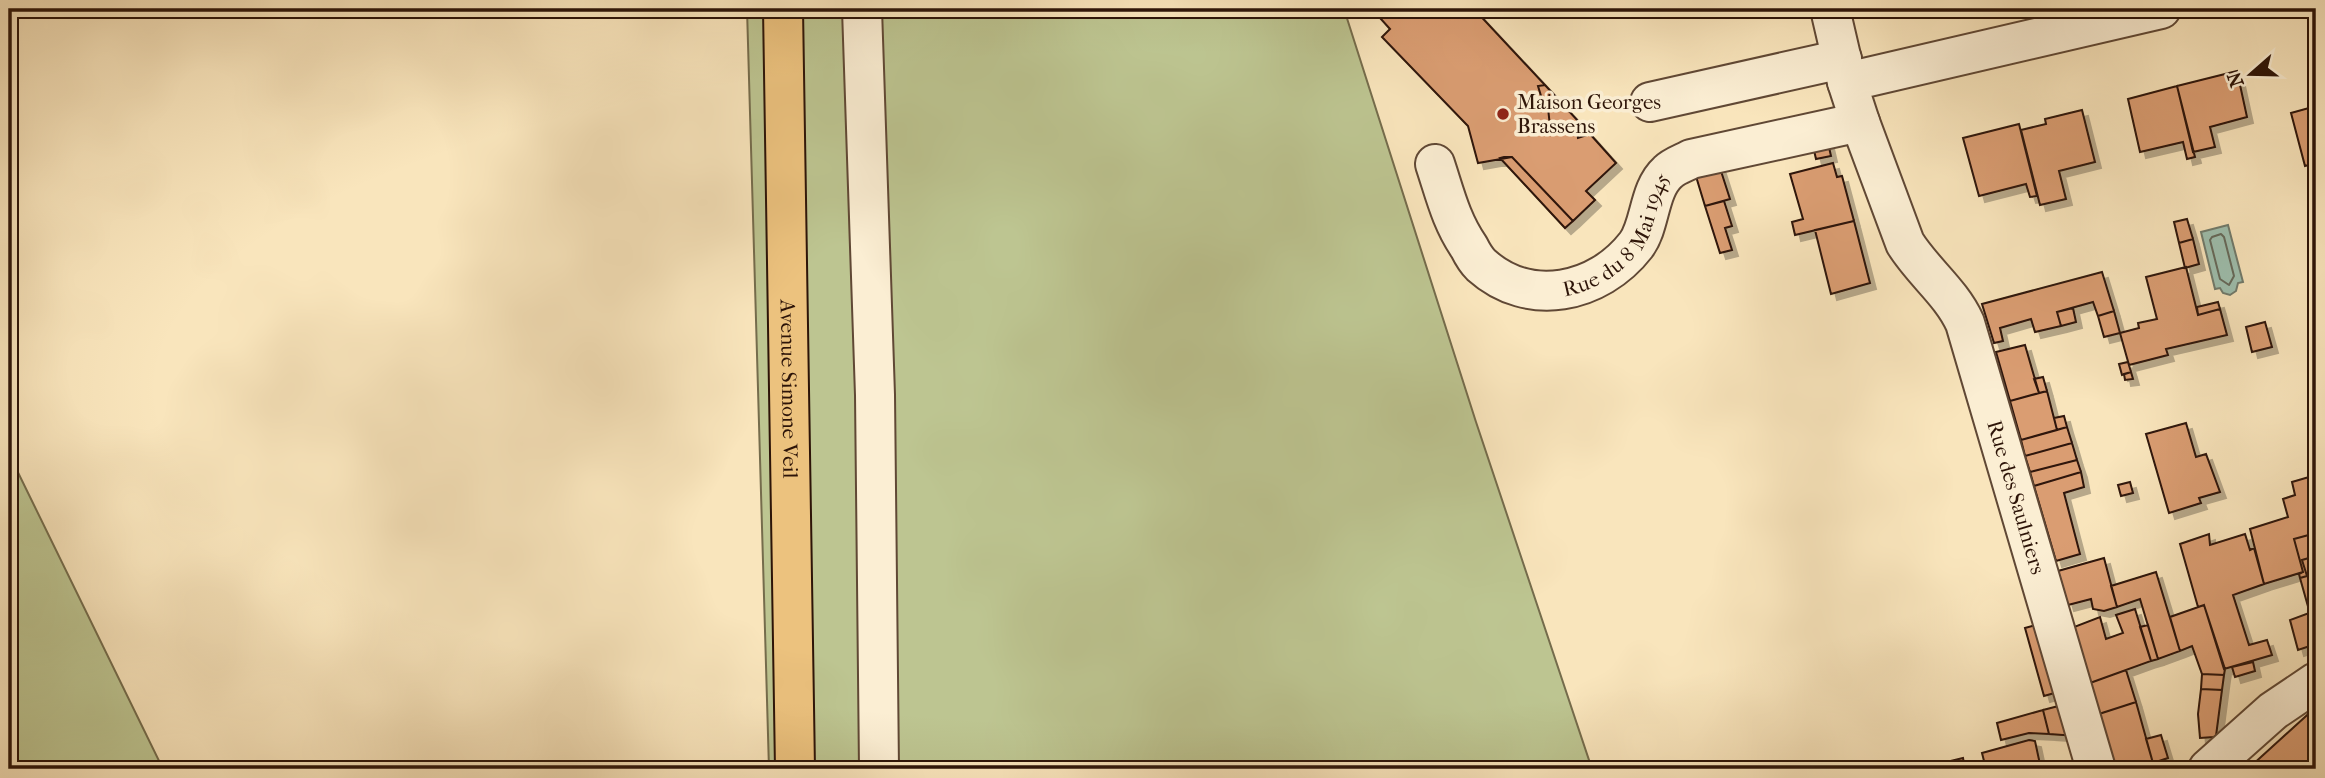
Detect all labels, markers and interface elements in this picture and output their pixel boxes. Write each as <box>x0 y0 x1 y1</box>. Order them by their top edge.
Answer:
north arrow <box>2216 38 2286 108</box>
text: N <box>2223 68 2249 90</box>
place label: Maison Georges Brassens <box>1517 90 1661 138</box>
marker: Maison Georges Brassens <box>1495 106 1511 122</box>
street label: Rue du 8 Mai 1945 <box>1560 168 1674 301</box>
street label: Avenue Simone Veil <box>776 298 802 479</box>
street label: Rue des Saulniers <box>1982 417 2050 577</box>

